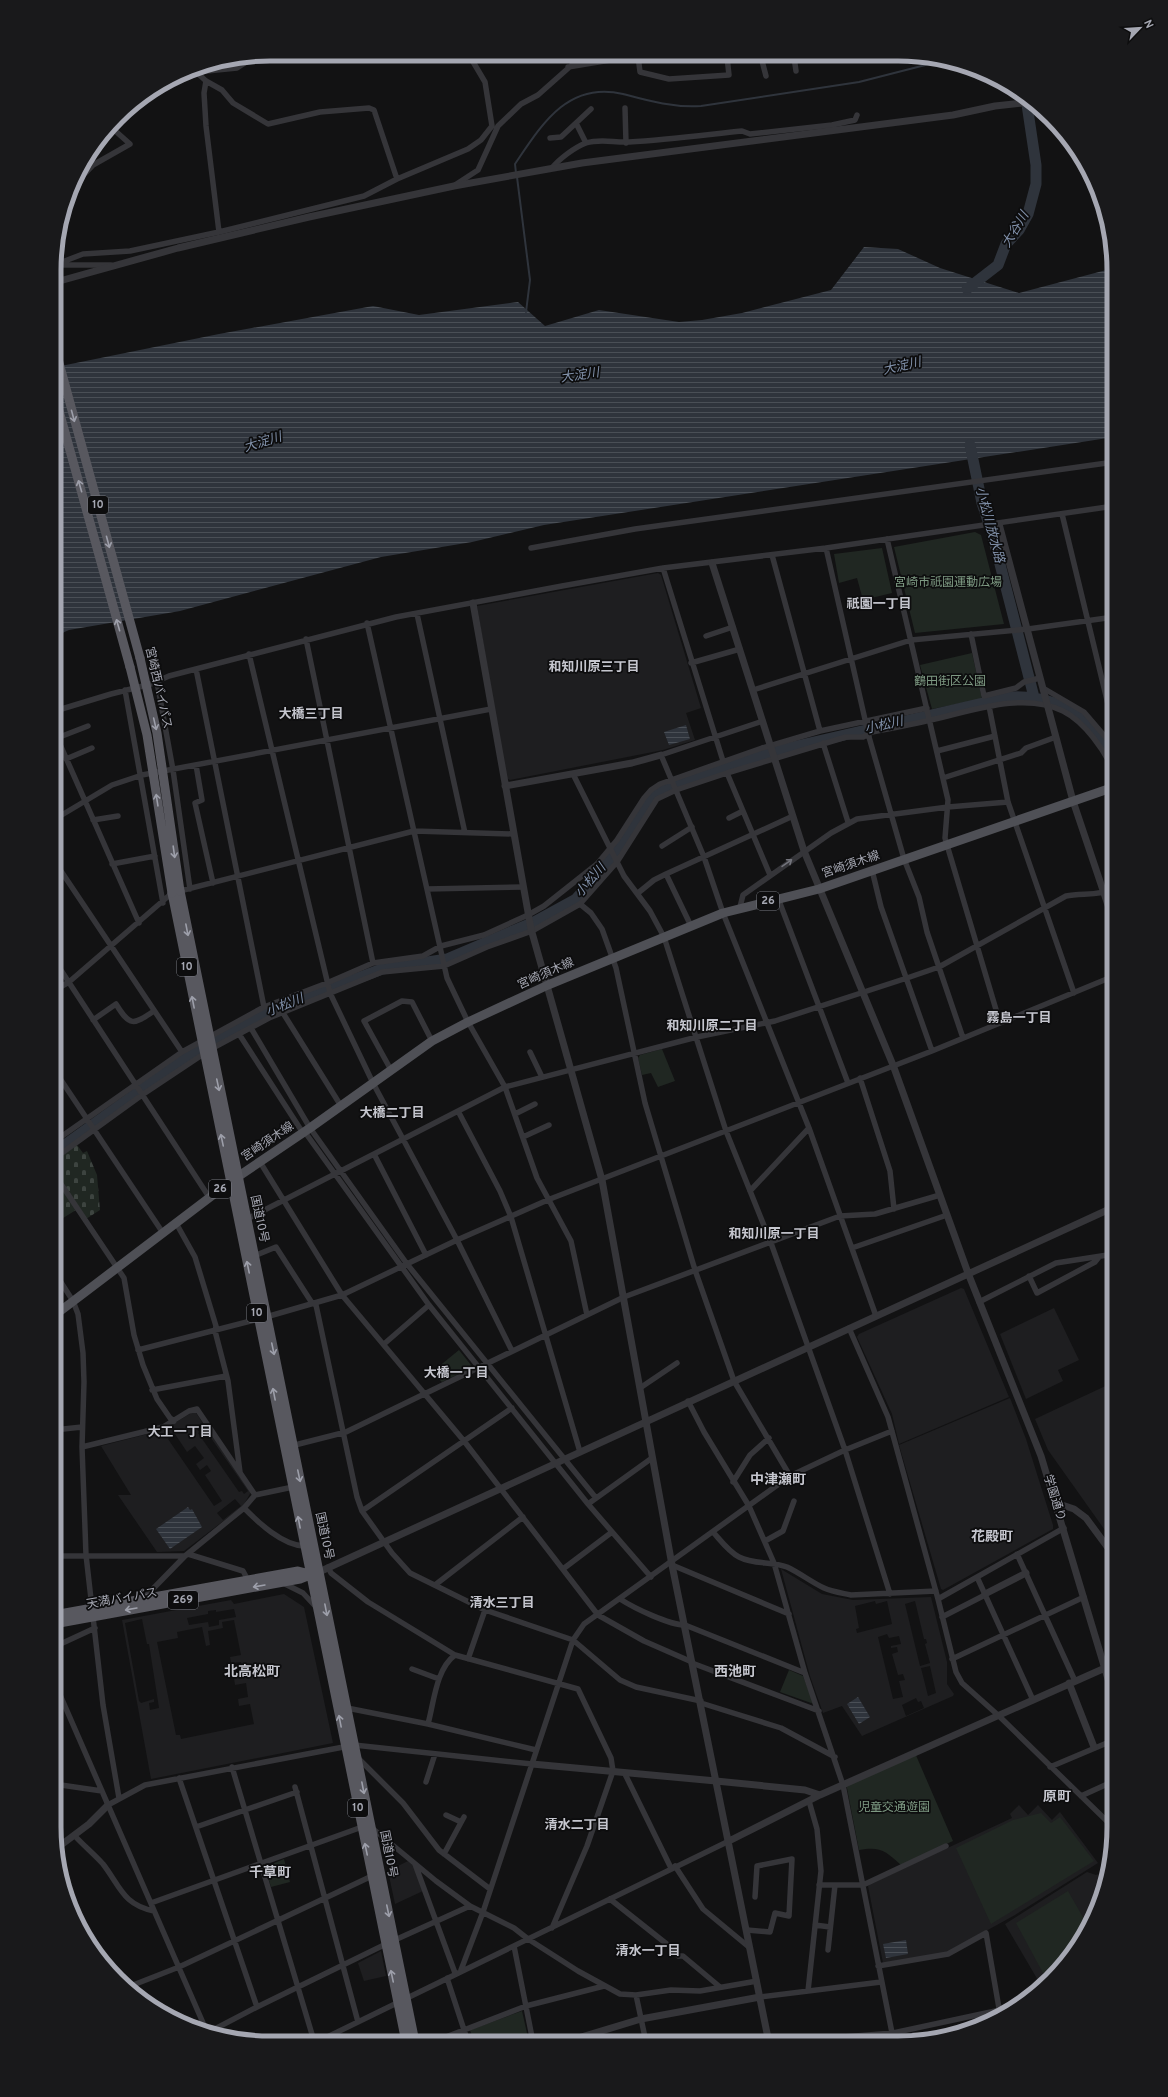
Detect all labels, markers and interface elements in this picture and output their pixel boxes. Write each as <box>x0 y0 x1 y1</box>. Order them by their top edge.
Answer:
north arrow <box>1120 8 1160 48</box>
text: N <box>1140 18 1156 31</box>
water label: 大谷川 <box>999 207 1034 251</box>
water label: 大淀川 <box>881 354 925 379</box>
water label: 大淀川 <box>560 365 602 387</box>
one-way arrow <box>70 409 78 422</box>
water label: 大淀川 <box>242 429 286 456</box>
one-way arrow <box>76 480 83 493</box>
water label: 小松川放水路 <box>971 485 1007 566</box>
road number: 10 <box>88 496 108 514</box>
one-way arrow <box>105 535 112 548</box>
park label: 宮崎市祇園運動広場 <box>894 575 1002 591</box>
district label: 祇園一丁目 <box>846 597 912 613</box>
one-way arrow <box>114 619 122 632</box>
street label: 宮崎西バイパス <box>141 645 175 731</box>
district label: 和知川原三丁目 <box>548 659 640 676</box>
park label: 鶴田街区公園 <box>914 674 986 690</box>
district label: 大橋三丁目 <box>278 706 344 723</box>
water label: 小松川 <box>863 713 907 738</box>
one-way arrow <box>151 717 159 730</box>
one-way arrow <box>153 793 161 806</box>
one-way arrow <box>170 845 178 858</box>
street label: 宮崎須木線 <box>820 848 882 882</box>
one-way arrow <box>781 859 792 867</box>
water label: 小松川 <box>572 860 611 901</box>
road number: 26 <box>757 892 779 910</box>
one-way arrow <box>183 923 191 936</box>
street label: 宮崎須木線 <box>515 954 577 994</box>
road number: 10 <box>177 958 197 976</box>
water label: 小松川 <box>264 991 308 1021</box>
one-way arrow <box>189 995 197 1008</box>
district label: 霧島一丁目 <box>986 1011 1052 1027</box>
district label: 和知川原二丁目 <box>666 1018 758 1035</box>
one-way arrow <box>215 1078 223 1091</box>
district label: 大橋二丁目 <box>359 1105 425 1122</box>
street label: 宮崎須木線 <box>239 1119 297 1165</box>
one-way arrow <box>217 1133 225 1146</box>
road number: 26 <box>209 1180 231 1198</box>
street label: 国道10号 <box>246 1194 272 1244</box>
district label: 和知川原一丁目 <box>728 1226 820 1243</box>
one-way arrow <box>244 1261 252 1274</box>
road number: 10 <box>247 1304 267 1322</box>
one-way arrow <box>269 1342 277 1355</box>
district label: 大橋一丁目 <box>423 1365 489 1382</box>
one-way arrow <box>269 1388 277 1401</box>
district label: 大工一丁目 <box>147 1425 213 1441</box>
one-way arrow <box>295 1469 303 1482</box>
district label: 中津瀬町 <box>750 1472 806 1489</box>
street label: 学園通り <box>1039 1473 1069 1523</box>
street label: 国道10号 <box>311 1511 337 1561</box>
one-way arrow <box>295 1516 303 1529</box>
district label: 花殿町 <box>971 1529 1013 1546</box>
one-way arrow <box>253 1583 266 1591</box>
street label: 天満バイパス <box>85 1585 159 1613</box>
road number: 269 <box>168 1591 198 1609</box>
district label: 清水三丁目 <box>469 1596 535 1612</box>
one-way arrow <box>323 1603 331 1616</box>
one-way arrow <box>125 1606 138 1614</box>
district label: 北高松町 <box>224 1664 280 1681</box>
district label: 西池町 <box>714 1664 756 1681</box>
one-way arrow <box>336 1715 344 1728</box>
one-way arrow <box>359 1781 367 1794</box>
district label: 原町 <box>1043 1789 1071 1806</box>
road number: 10 <box>348 1799 368 1817</box>
park label: 児童交通遊園 <box>858 1800 930 1816</box>
district label: 清水二丁目 <box>544 1818 610 1834</box>
street label: 国道10号 <box>376 1829 400 1879</box>
one-way arrow <box>362 1842 370 1855</box>
district label: 千草町 <box>249 1865 291 1882</box>
one-way arrow <box>384 1904 392 1917</box>
district label: 清水一丁目 <box>615 1944 681 1960</box>
one-way arrow <box>388 1970 396 1983</box>

